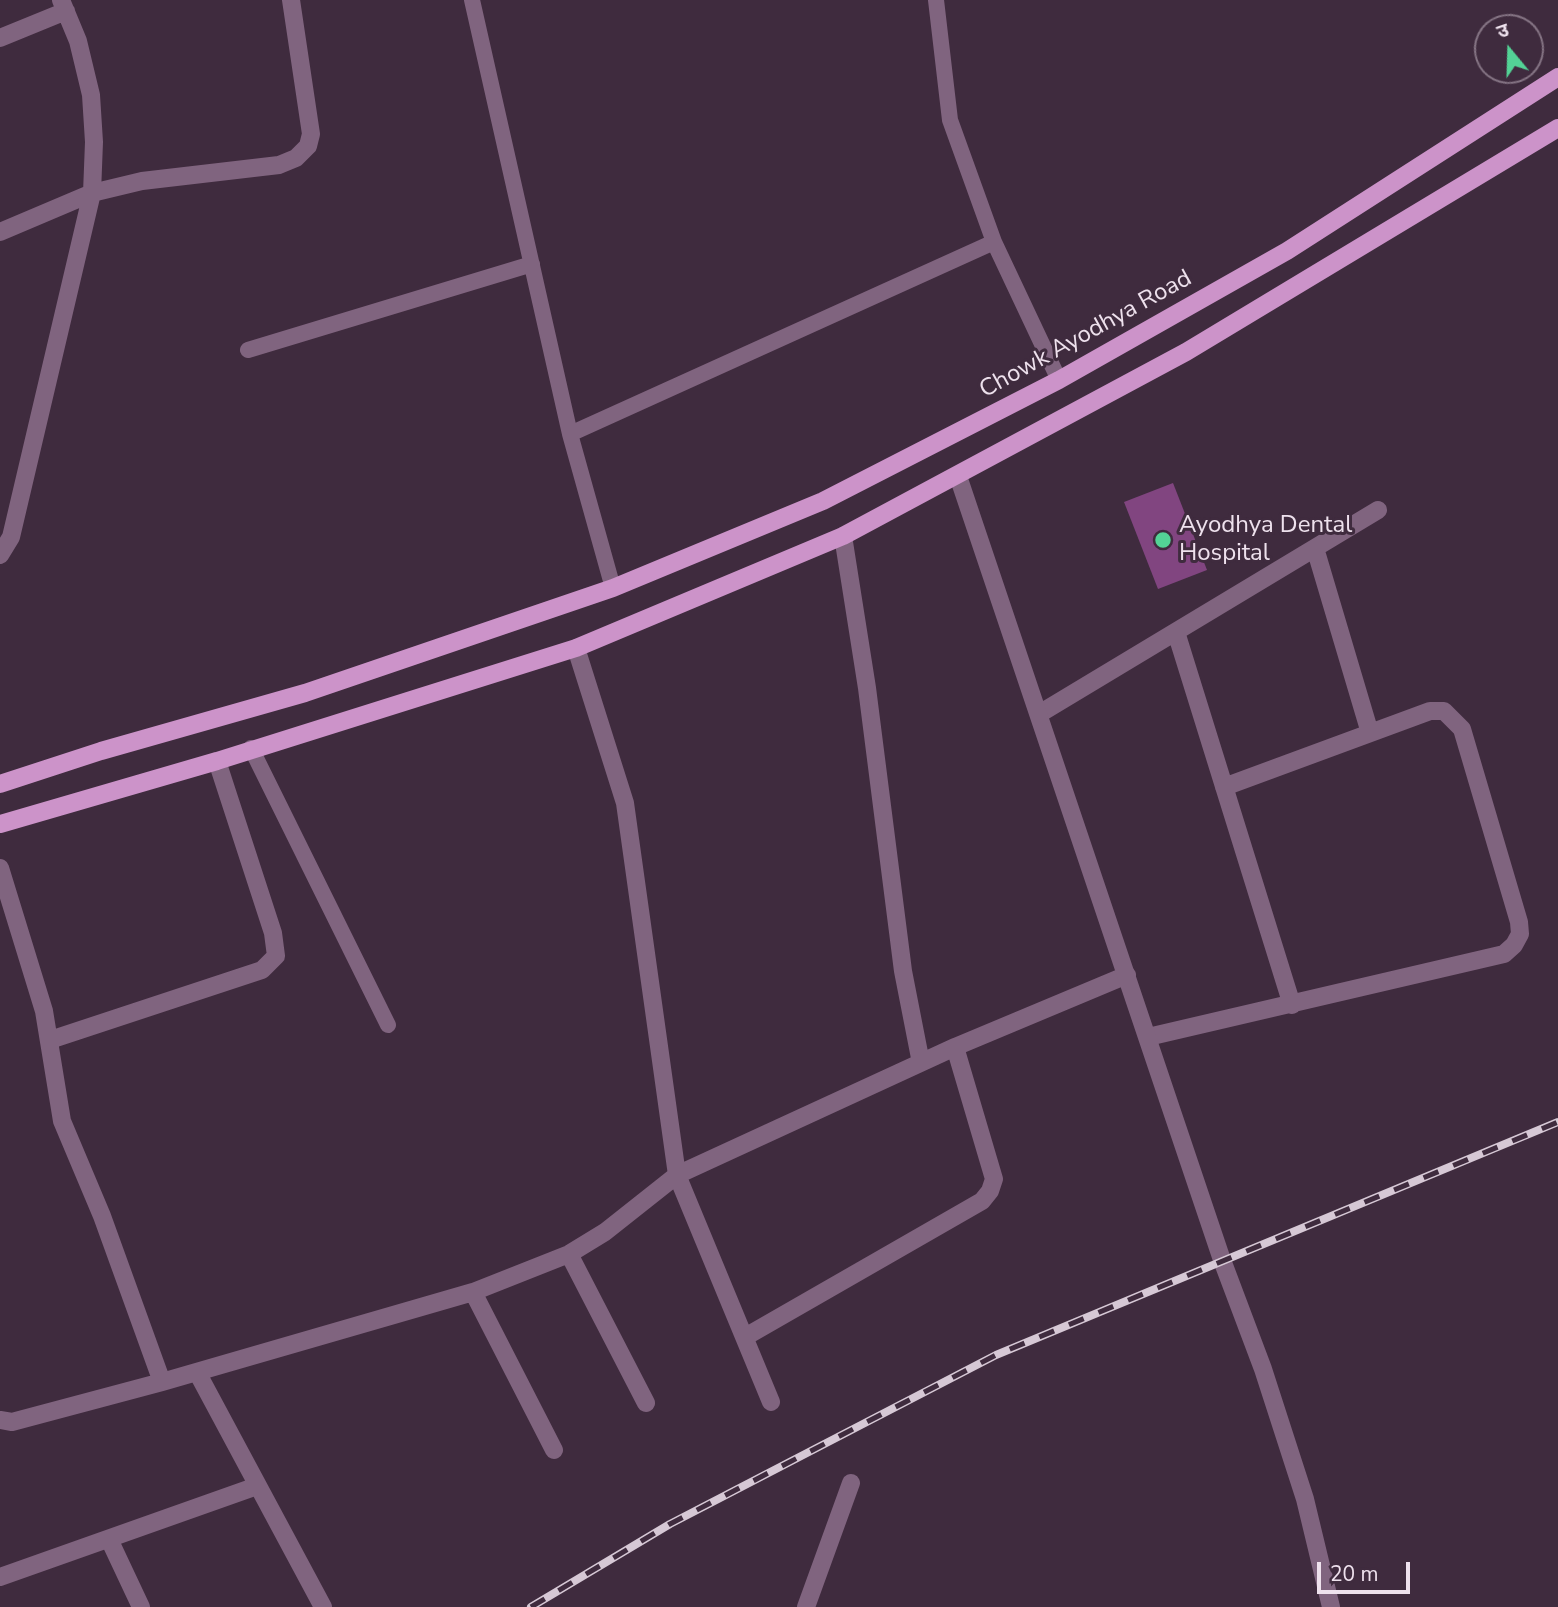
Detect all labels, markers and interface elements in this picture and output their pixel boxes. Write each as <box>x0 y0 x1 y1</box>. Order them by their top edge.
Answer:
north arrow <box>1474 14 1544 84</box>
text: उ <box>1493 17 1512 45</box>
street label: Chowk Ayodhya Road <box>975 265 1197 405</box>
place label: Ayodhya Dental Hospital <box>1179 512 1352 568</box>
marker: Ayodhya Dental Hospital <box>1153 530 1173 550</box>
scale bar <box>1320 1548 1413 1592</box>
text: 20 m <box>1330 1560 1379 1588</box>

